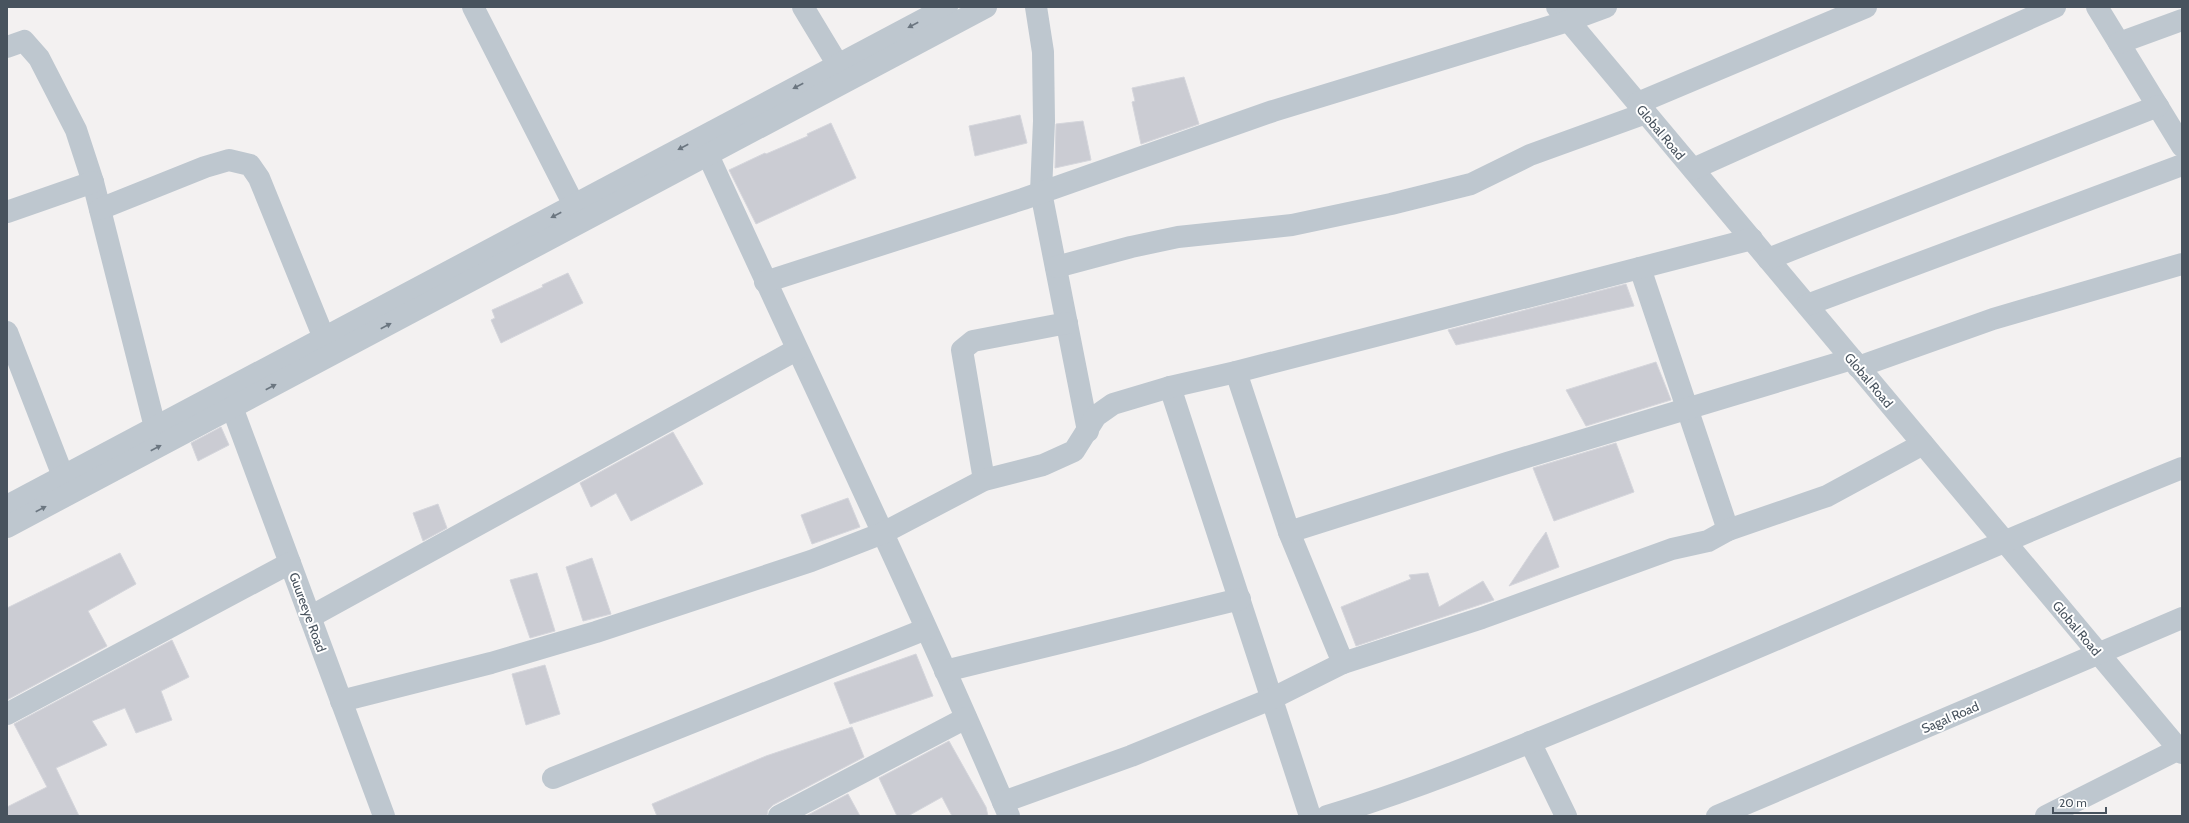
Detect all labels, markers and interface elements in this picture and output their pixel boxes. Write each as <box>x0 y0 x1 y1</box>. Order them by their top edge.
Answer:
one-way arrow <box>907 22 919 29</box>
one-way arrow <box>792 83 804 90</box>
street label: Global Road <box>1634 101 1688 163</box>
one-way arrow <box>677 144 689 151</box>
one-way arrow <box>550 211 562 218</box>
one-way arrow <box>380 322 392 329</box>
street label: Global Road <box>1842 349 1896 411</box>
one-way arrow <box>265 383 277 390</box>
one-way arrow <box>150 444 162 451</box>
one-way arrow <box>36 505 47 512</box>
street label: Guureeye Road <box>286 570 330 654</box>
street label: Global Road <box>2050 597 2104 659</box>
street label: Sagal Road <box>1919 698 1981 736</box>
scale bar <box>2053 789 2106 815</box>
text: 20 m <box>2059 795 2087 810</box>

